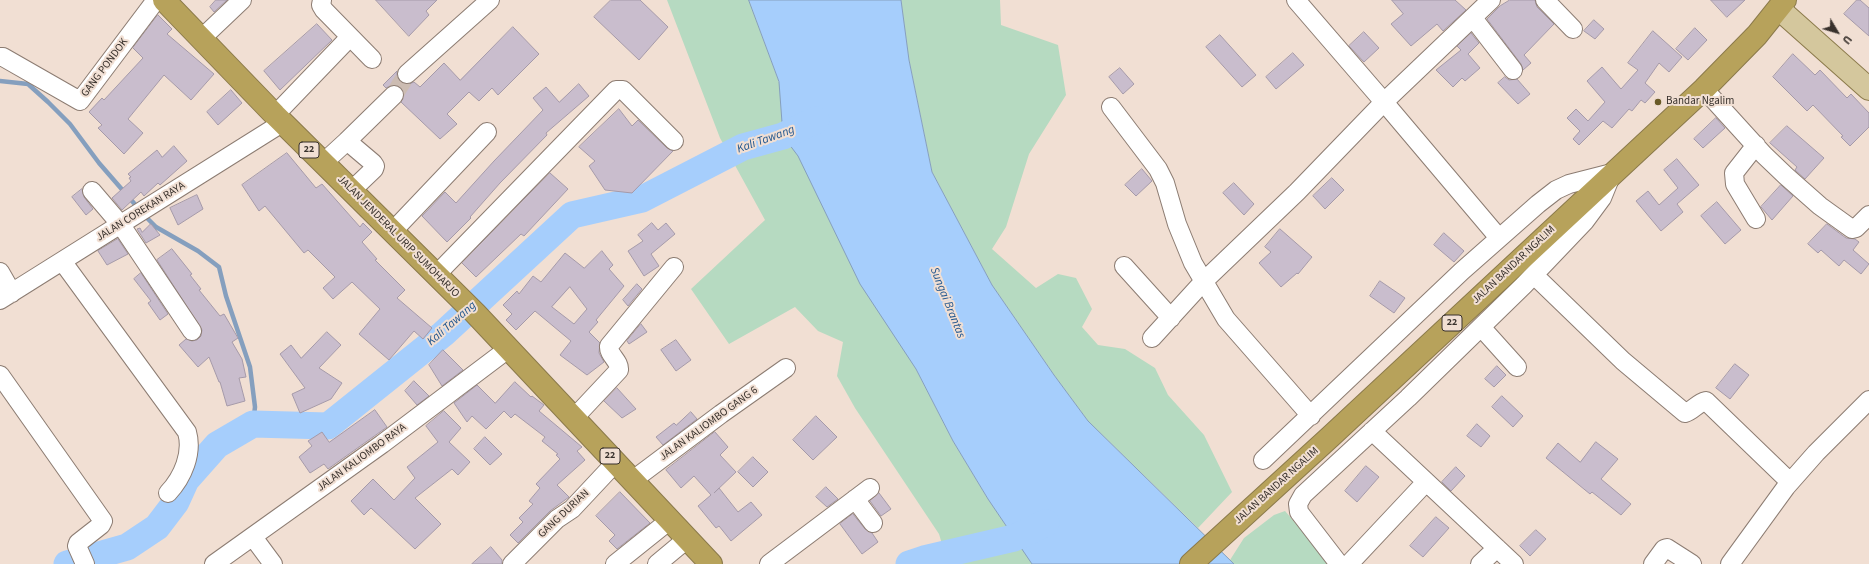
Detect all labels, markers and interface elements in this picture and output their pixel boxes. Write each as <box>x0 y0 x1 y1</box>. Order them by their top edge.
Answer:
north arrow <box>1817 12 1857 52</box>
text: U <box>1839 32 1855 47</box>
street label: GANG PONDOK <box>79 36 131 100</box>
place label: Bandar Ngalim <box>1666 95 1734 109</box>
marker: Bandar Ngalim <box>1653 97 1663 107</box>
water label: Kali Tawang <box>735 123 797 157</box>
road number: 22 <box>299 142 319 158</box>
street label: JALAN JENDERAL URIP SUMOHARJO <box>334 173 462 301</box>
street label: JALAN COREKAN RAYA <box>94 179 188 245</box>
street label: JALAN BANDAR NGALIM <box>1470 223 1558 307</box>
water label: Sungai Brantas <box>926 265 968 341</box>
water label: Kali Tawang <box>424 299 480 349</box>
road number: 22 <box>1442 315 1462 331</box>
street label: JALAN KALIOMBO GANG 6 <box>657 384 761 464</box>
street label: JALAN KALIOMBO RAYA <box>315 421 409 495</box>
street label: JALAN BANDAR NGALIM <box>1232 445 1322 527</box>
road number: 22 <box>600 448 620 464</box>
street label: GANG DURIAN <box>536 487 592 541</box>

